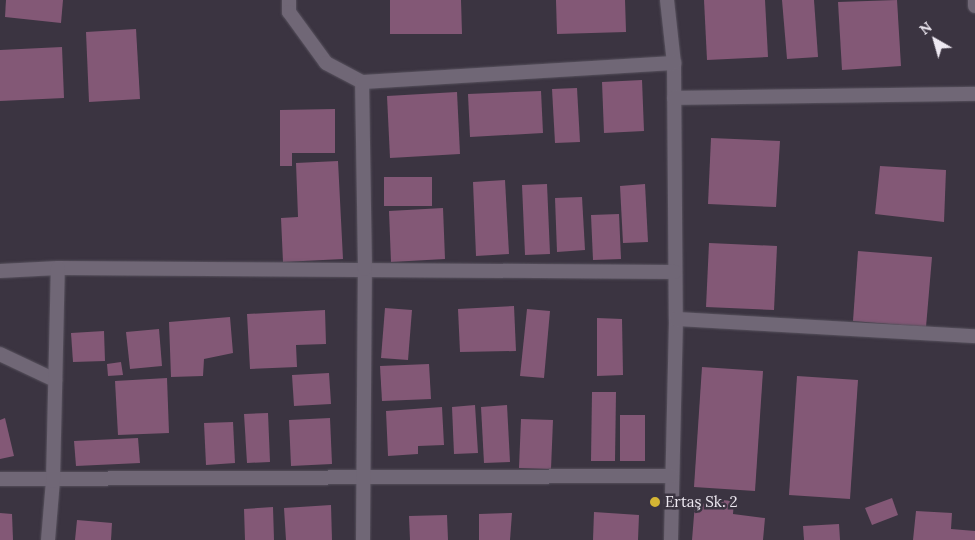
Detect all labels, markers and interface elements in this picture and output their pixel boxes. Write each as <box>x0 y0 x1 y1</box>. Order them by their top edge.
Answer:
north arrow <box>910 15 960 65</box>
text: N <box>916 18 936 39</box>
place label: Ertaş Sk. 2 <box>665 493 738 511</box>
marker: Ertaş Sk. 2 <box>649 496 661 508</box>

